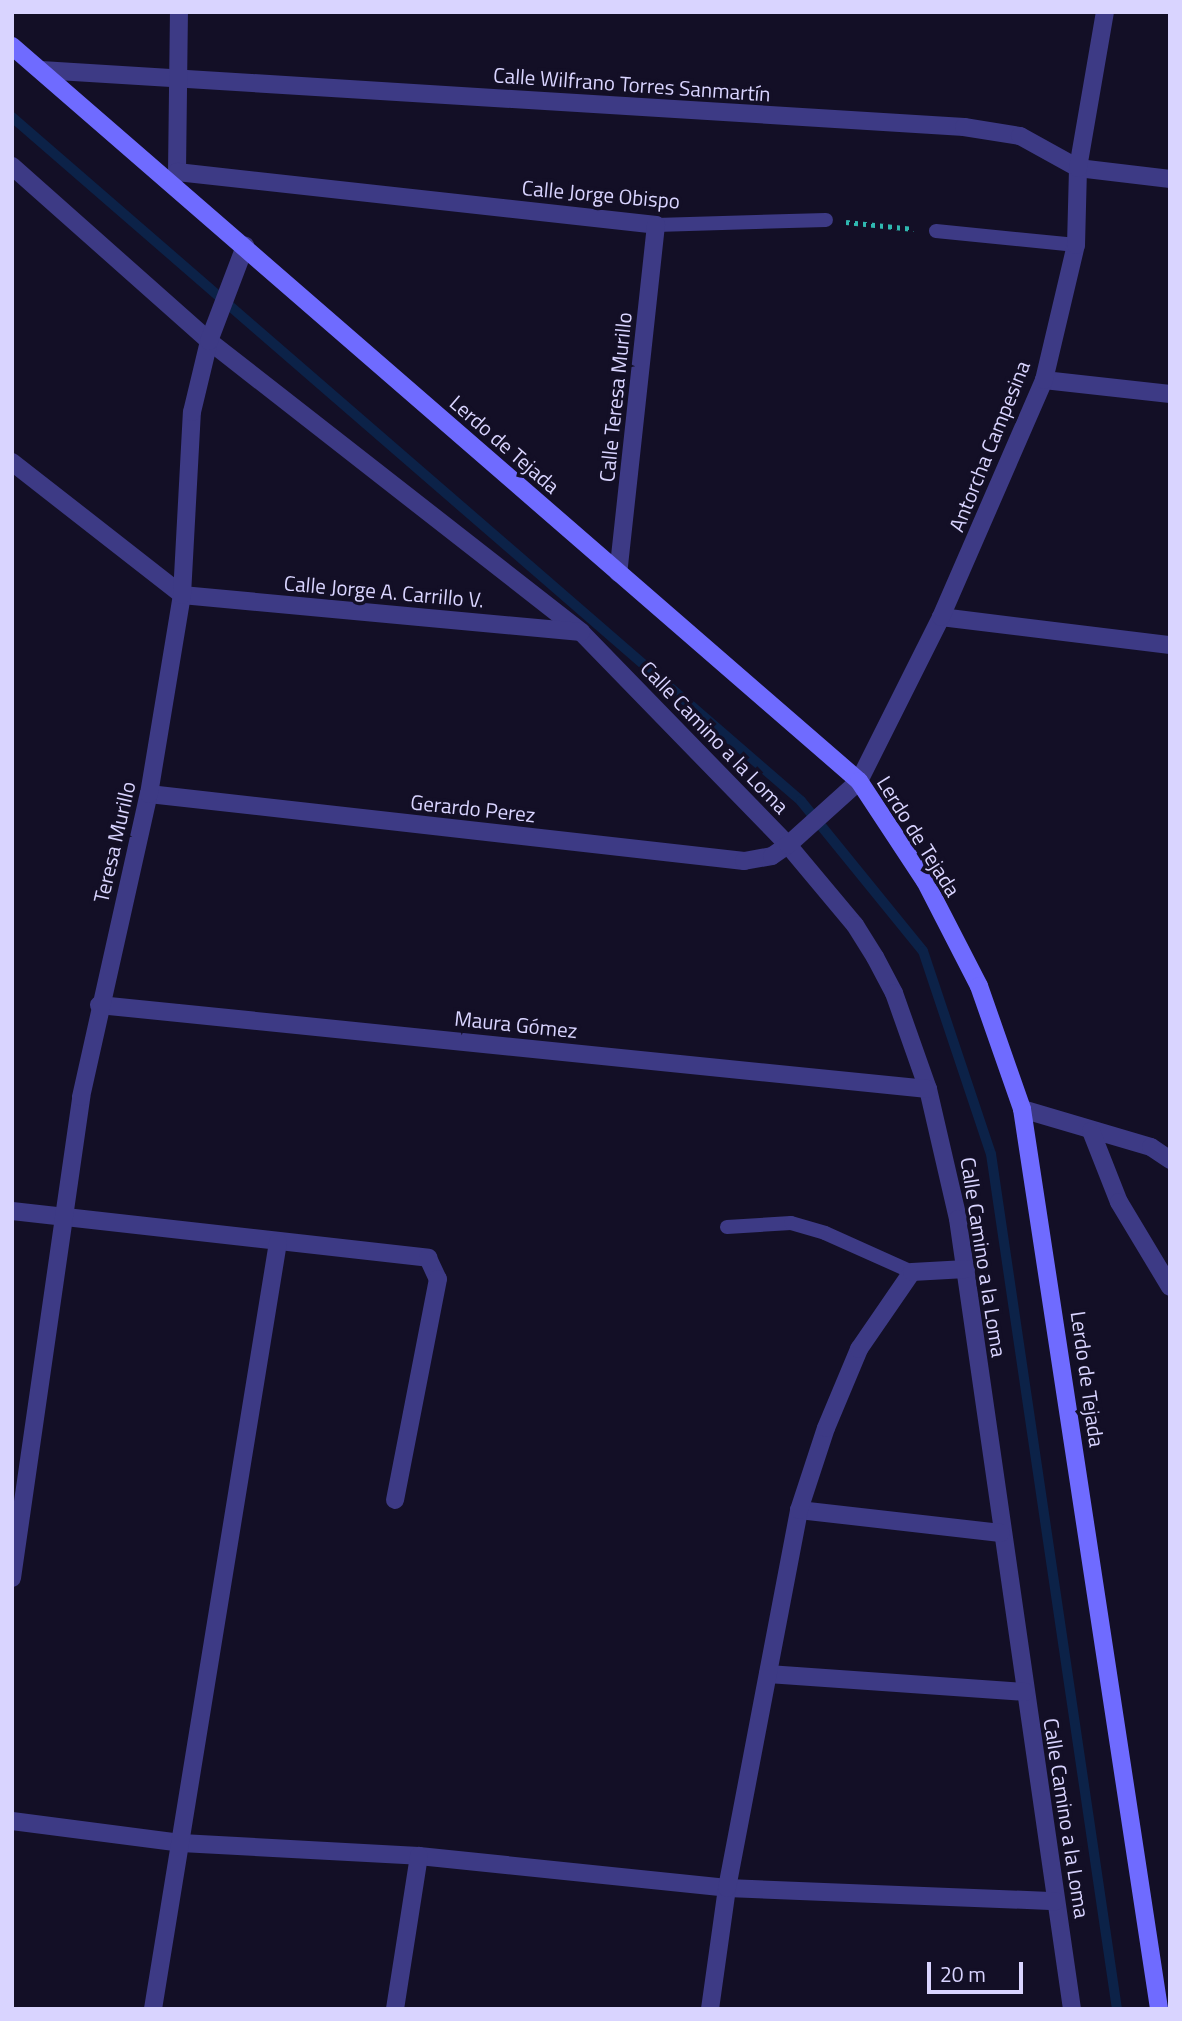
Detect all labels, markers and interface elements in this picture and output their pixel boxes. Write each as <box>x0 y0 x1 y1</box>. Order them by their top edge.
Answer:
street label: Calle Wilfrano Torres Sanmartín <box>492 62 772 106</box>
street label: Calle Jorge Obispo <box>521 175 681 213</box>
street label: Calle Teresa Murillo <box>594 311 636 483</box>
street label: Antorcha Campesina <box>943 357 1035 535</box>
street label: Lerdo de Tejada <box>445 389 565 499</box>
street label: Calle Jorge A. Carrillo V. <box>283 570 485 612</box>
street label: Calle Camino a la Loma <box>636 656 794 818</box>
street label: Lerdo de Tejada <box>872 771 966 901</box>
street label: Teresa Murillo <box>88 779 140 905</box>
street label: Gerardo Perez <box>409 789 537 827</box>
street label: Maura Gómez <box>453 1005 579 1043</box>
street label: Calle Camino a la Loma <box>956 1155 1012 1359</box>
street label: Lerdo de Tejada <box>1066 1309 1110 1449</box>
street label: Calle Camino a la Loma <box>1039 1716 1095 1920</box>
scale bar <box>930 1948 1026 1992</box>
text: 20 m <box>940 1958 986 1990</box>

